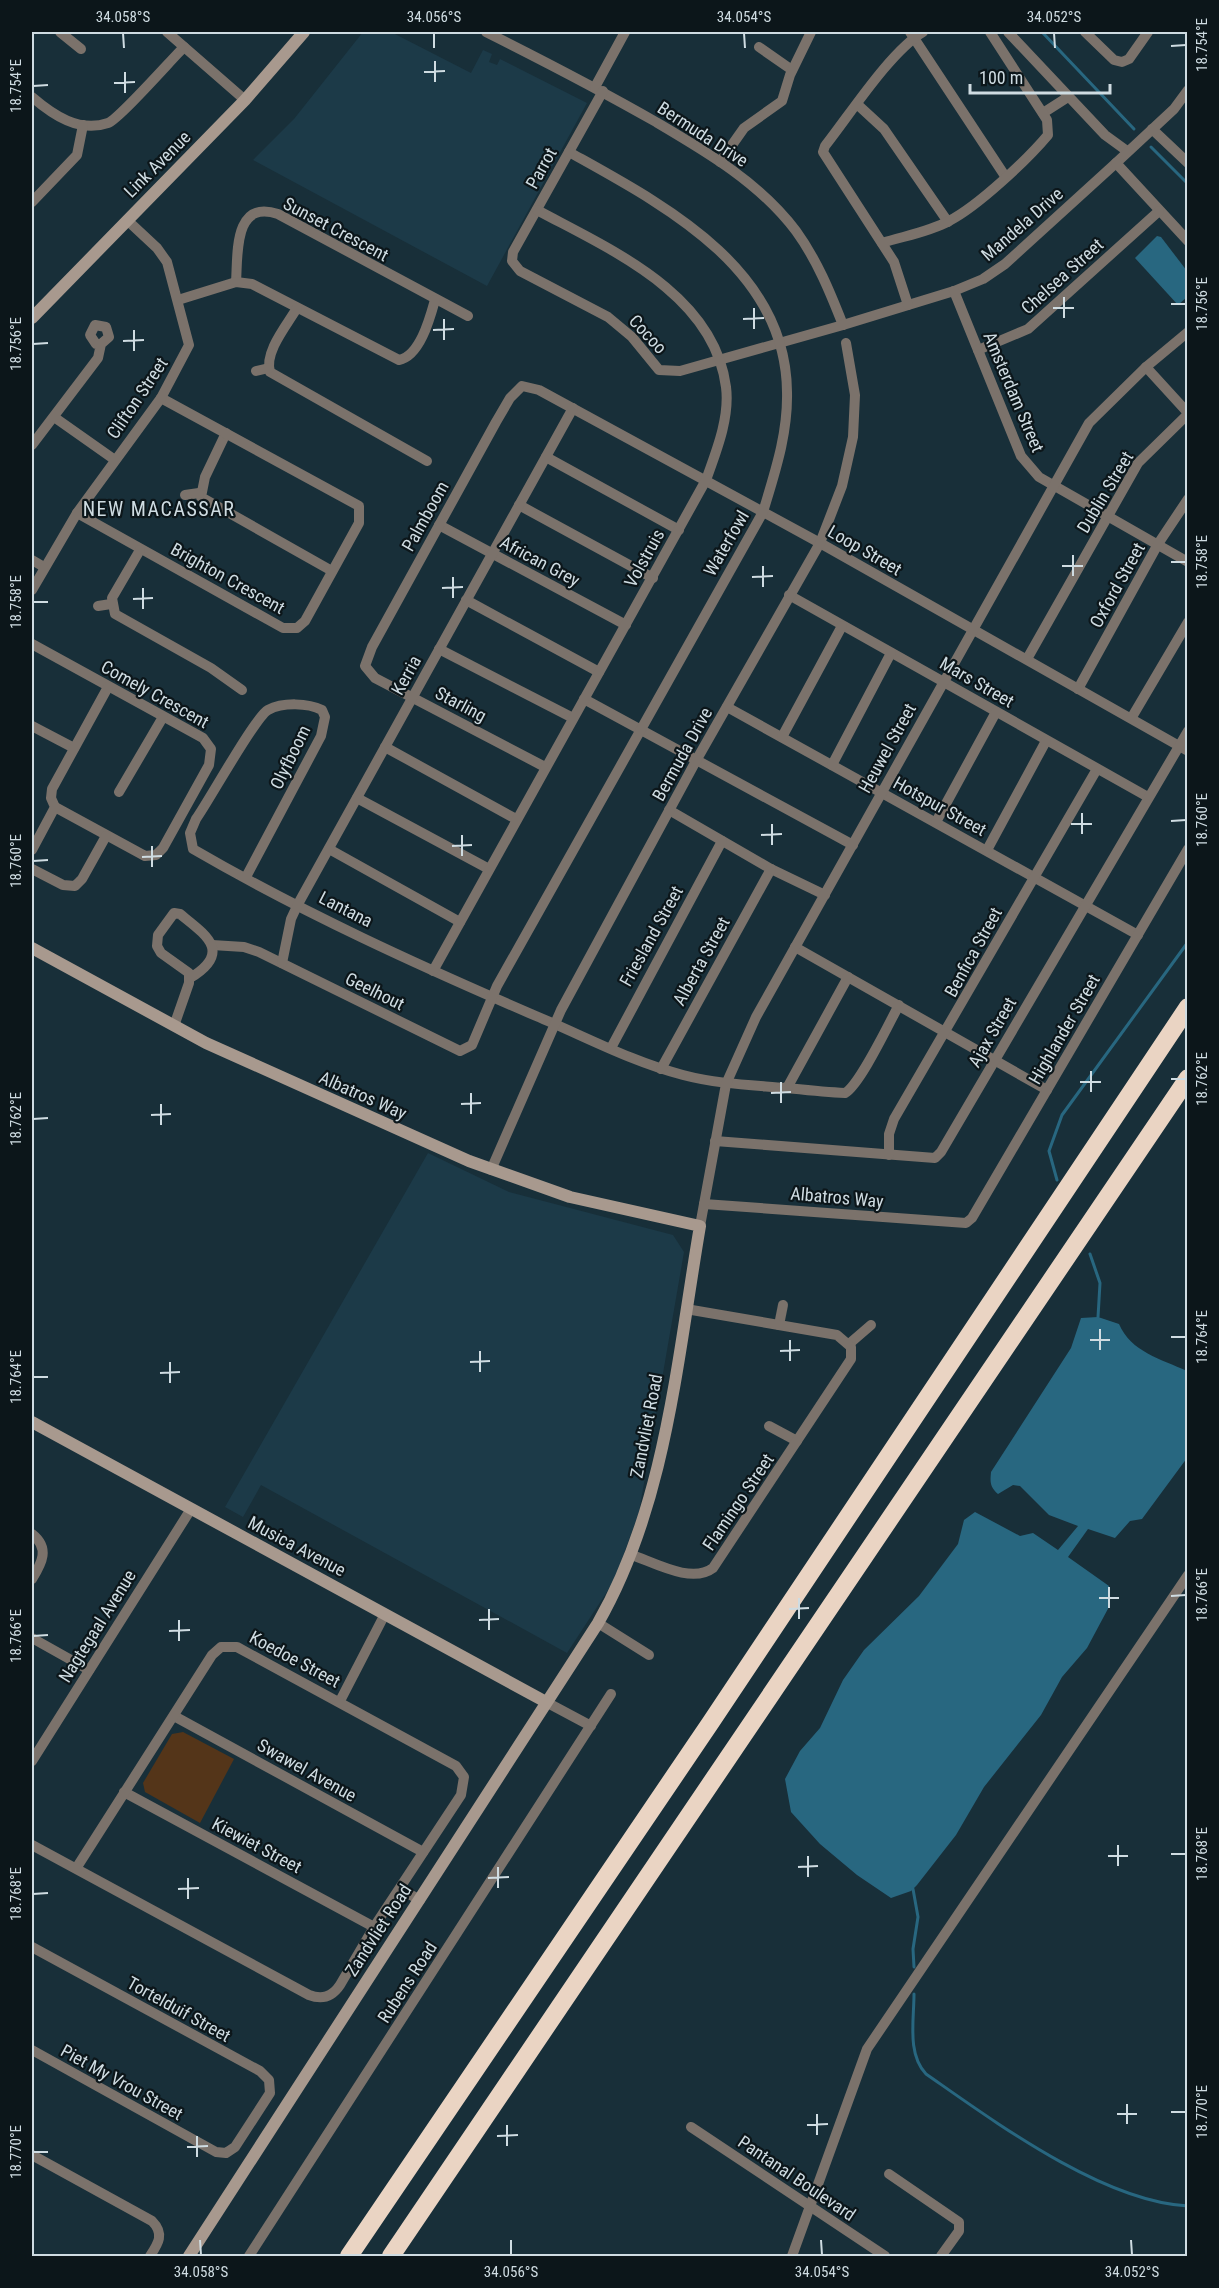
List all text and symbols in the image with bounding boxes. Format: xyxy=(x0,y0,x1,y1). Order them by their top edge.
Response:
text: 34.058°S xyxy=(96,8,150,26)
text: 34.056°S xyxy=(407,8,461,26)
text: 34.054°S xyxy=(717,8,771,26)
text: 34.052°S xyxy=(1027,8,1081,26)
text: 18.754°E xyxy=(1193,18,1211,72)
scale bar xyxy=(970,57,1110,95)
text: 18.754°E xyxy=(7,59,25,113)
text: 100 m xyxy=(979,67,1023,88)
street label: Bermuda Drive xyxy=(654,97,752,171)
street label: Link Avenue xyxy=(119,126,195,202)
street label: Parrot xyxy=(521,144,561,192)
street label: Mandela Drive xyxy=(977,183,1067,265)
street label: Sunset Crescent xyxy=(280,193,392,265)
street label: Chelsea Street xyxy=(1017,234,1107,318)
text: 18.756°E xyxy=(1193,277,1211,331)
street label: Cocoo xyxy=(625,310,671,358)
text: 18.756°E xyxy=(7,317,25,371)
street label: Amsterdam Street xyxy=(979,329,1049,455)
street label: Clifton Street xyxy=(102,353,172,443)
street label: Dublin Street xyxy=(1073,448,1137,536)
street label: Palmboom xyxy=(397,477,453,555)
district label: NEW MACASSAR xyxy=(83,497,235,521)
street label: Waterfowl xyxy=(699,507,753,579)
street label: Loop Street xyxy=(824,520,906,580)
street label: Volstruis xyxy=(620,525,668,591)
street label: African Grey xyxy=(497,531,584,591)
text: 18.758°E xyxy=(1193,535,1211,589)
street label: Brighton Crescent xyxy=(167,538,289,618)
street label: Oxford Street xyxy=(1085,539,1149,631)
text: 18.758°E xyxy=(7,575,25,629)
street label: Kerria xyxy=(387,652,425,698)
street label: Mars Street xyxy=(936,652,1018,712)
street label: Comely Crescent xyxy=(97,656,213,732)
street label: Starling xyxy=(432,682,490,726)
street label: Heuwel Street xyxy=(854,700,920,796)
street label: Bermuda Drive xyxy=(648,704,716,804)
street label: Olyfboom xyxy=(265,721,315,793)
street label: Hotspur Street xyxy=(890,772,990,840)
text: 18.760°E xyxy=(1193,793,1211,847)
text: 18.760°E xyxy=(7,834,25,888)
street label: Friesland Street xyxy=(615,882,687,990)
street label: Lantana xyxy=(316,887,376,931)
street label: Benfica Street xyxy=(940,904,1006,1000)
street label: Alberta Street xyxy=(668,913,734,1009)
street label: Geelhout xyxy=(342,968,408,1014)
street label: Highlander Street xyxy=(1024,970,1104,1088)
street label: Ajax Street xyxy=(964,993,1020,1071)
text: 18.762°E xyxy=(1193,1052,1211,1106)
street label: Albatros Way xyxy=(316,1066,410,1124)
text: 18.762°E xyxy=(7,1092,25,1146)
street label: Albatros Way xyxy=(790,1182,885,1212)
text: 18.764°E xyxy=(1193,1310,1211,1364)
text: 18.764°E xyxy=(7,1350,25,1404)
street label: Zandvliet Road xyxy=(626,1372,666,1480)
street label: Flamingo Street xyxy=(698,1450,778,1554)
street label: Musica Avenue xyxy=(245,1511,349,1581)
street label: Nagtegaal Avenue xyxy=(54,1566,140,1686)
text: 18.766°E xyxy=(1193,1568,1211,1622)
text: 18.766°E xyxy=(7,1609,25,1663)
street label: Koedoe Street xyxy=(246,1626,344,1692)
street label: Swawel Avenue xyxy=(254,1734,360,1806)
street label: Kiewiet Street xyxy=(209,1813,305,1877)
text: 18.768°E xyxy=(1193,1827,1211,1881)
text: 18.768°E xyxy=(7,1867,25,1921)
street label: Zandvliet Road xyxy=(340,1880,416,1980)
street label: Rubens Road xyxy=(373,1937,441,2027)
street label: Tortelduif Street xyxy=(124,1972,234,2046)
street label: Piet My Vrou Street xyxy=(57,2040,187,2124)
text: 18.770°E xyxy=(1193,2085,1211,2139)
text: 18.770°E xyxy=(7,2125,25,2179)
street label: Pantanal Boulevard xyxy=(734,2131,860,2225)
text: 34.058°S xyxy=(174,2263,228,2281)
text: 34.056°S xyxy=(484,2263,538,2281)
text: 34.054°S xyxy=(795,2263,849,2281)
text: 34.052°S xyxy=(1105,2263,1159,2281)

